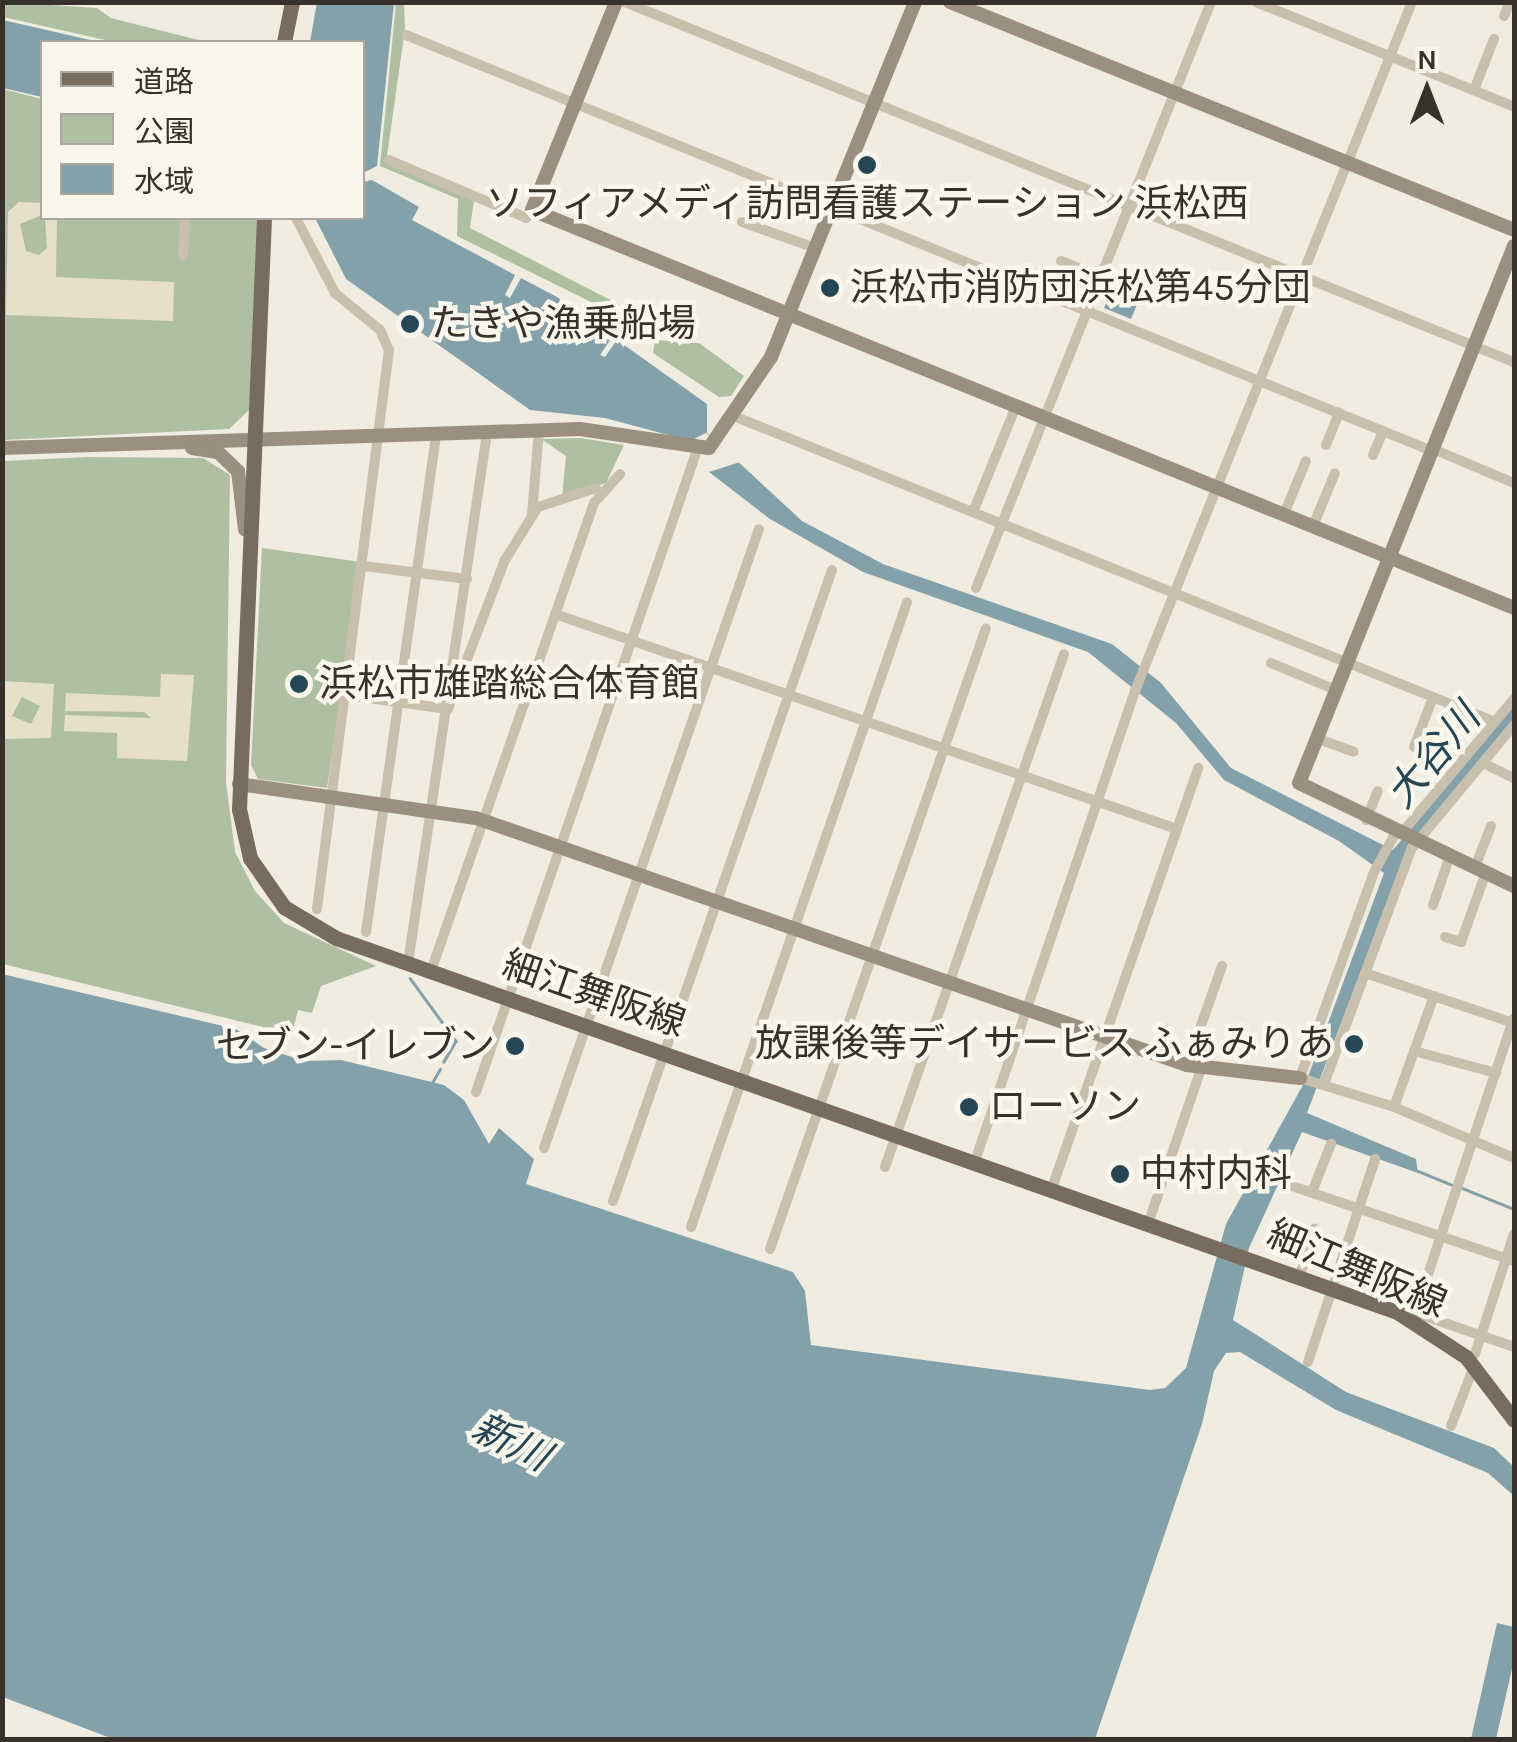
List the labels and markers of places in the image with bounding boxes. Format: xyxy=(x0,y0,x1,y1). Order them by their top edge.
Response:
marker: ソフィアメディ訪問看護ステーション 浜松西 xyxy=(856,154,878,176)
place label: ソフィアメディ訪問看護ステーション 浜松西 xyxy=(482,181,1252,227)
place label: 浜松市消防団浜松第45分団 xyxy=(850,265,1311,311)
marker: 浜松市消防団浜松第45分団 xyxy=(819,277,841,299)
place label: たきや漁乗船場 xyxy=(430,301,696,347)
marker: たきや漁乗船場 xyxy=(399,313,421,335)
place label: 浜松市雄踏総合体育館 xyxy=(319,661,699,707)
marker: 浜松市雄踏総合体育館 xyxy=(288,673,310,695)
place label: 放課後等デイサービス ふぁみりあ xyxy=(755,1021,1334,1067)
place label: セブン-イレブン xyxy=(216,1023,495,1069)
marker: 放課後等デイサービス ふぁみりあ xyxy=(1343,1033,1365,1055)
marker: セブン-イレブン xyxy=(504,1035,526,1057)
place label: ローソン xyxy=(989,1084,1141,1130)
marker: ローソン xyxy=(958,1096,980,1118)
place label: 中村内科 xyxy=(1140,1151,1292,1197)
marker: 中村内科 xyxy=(1109,1163,1131,1185)

